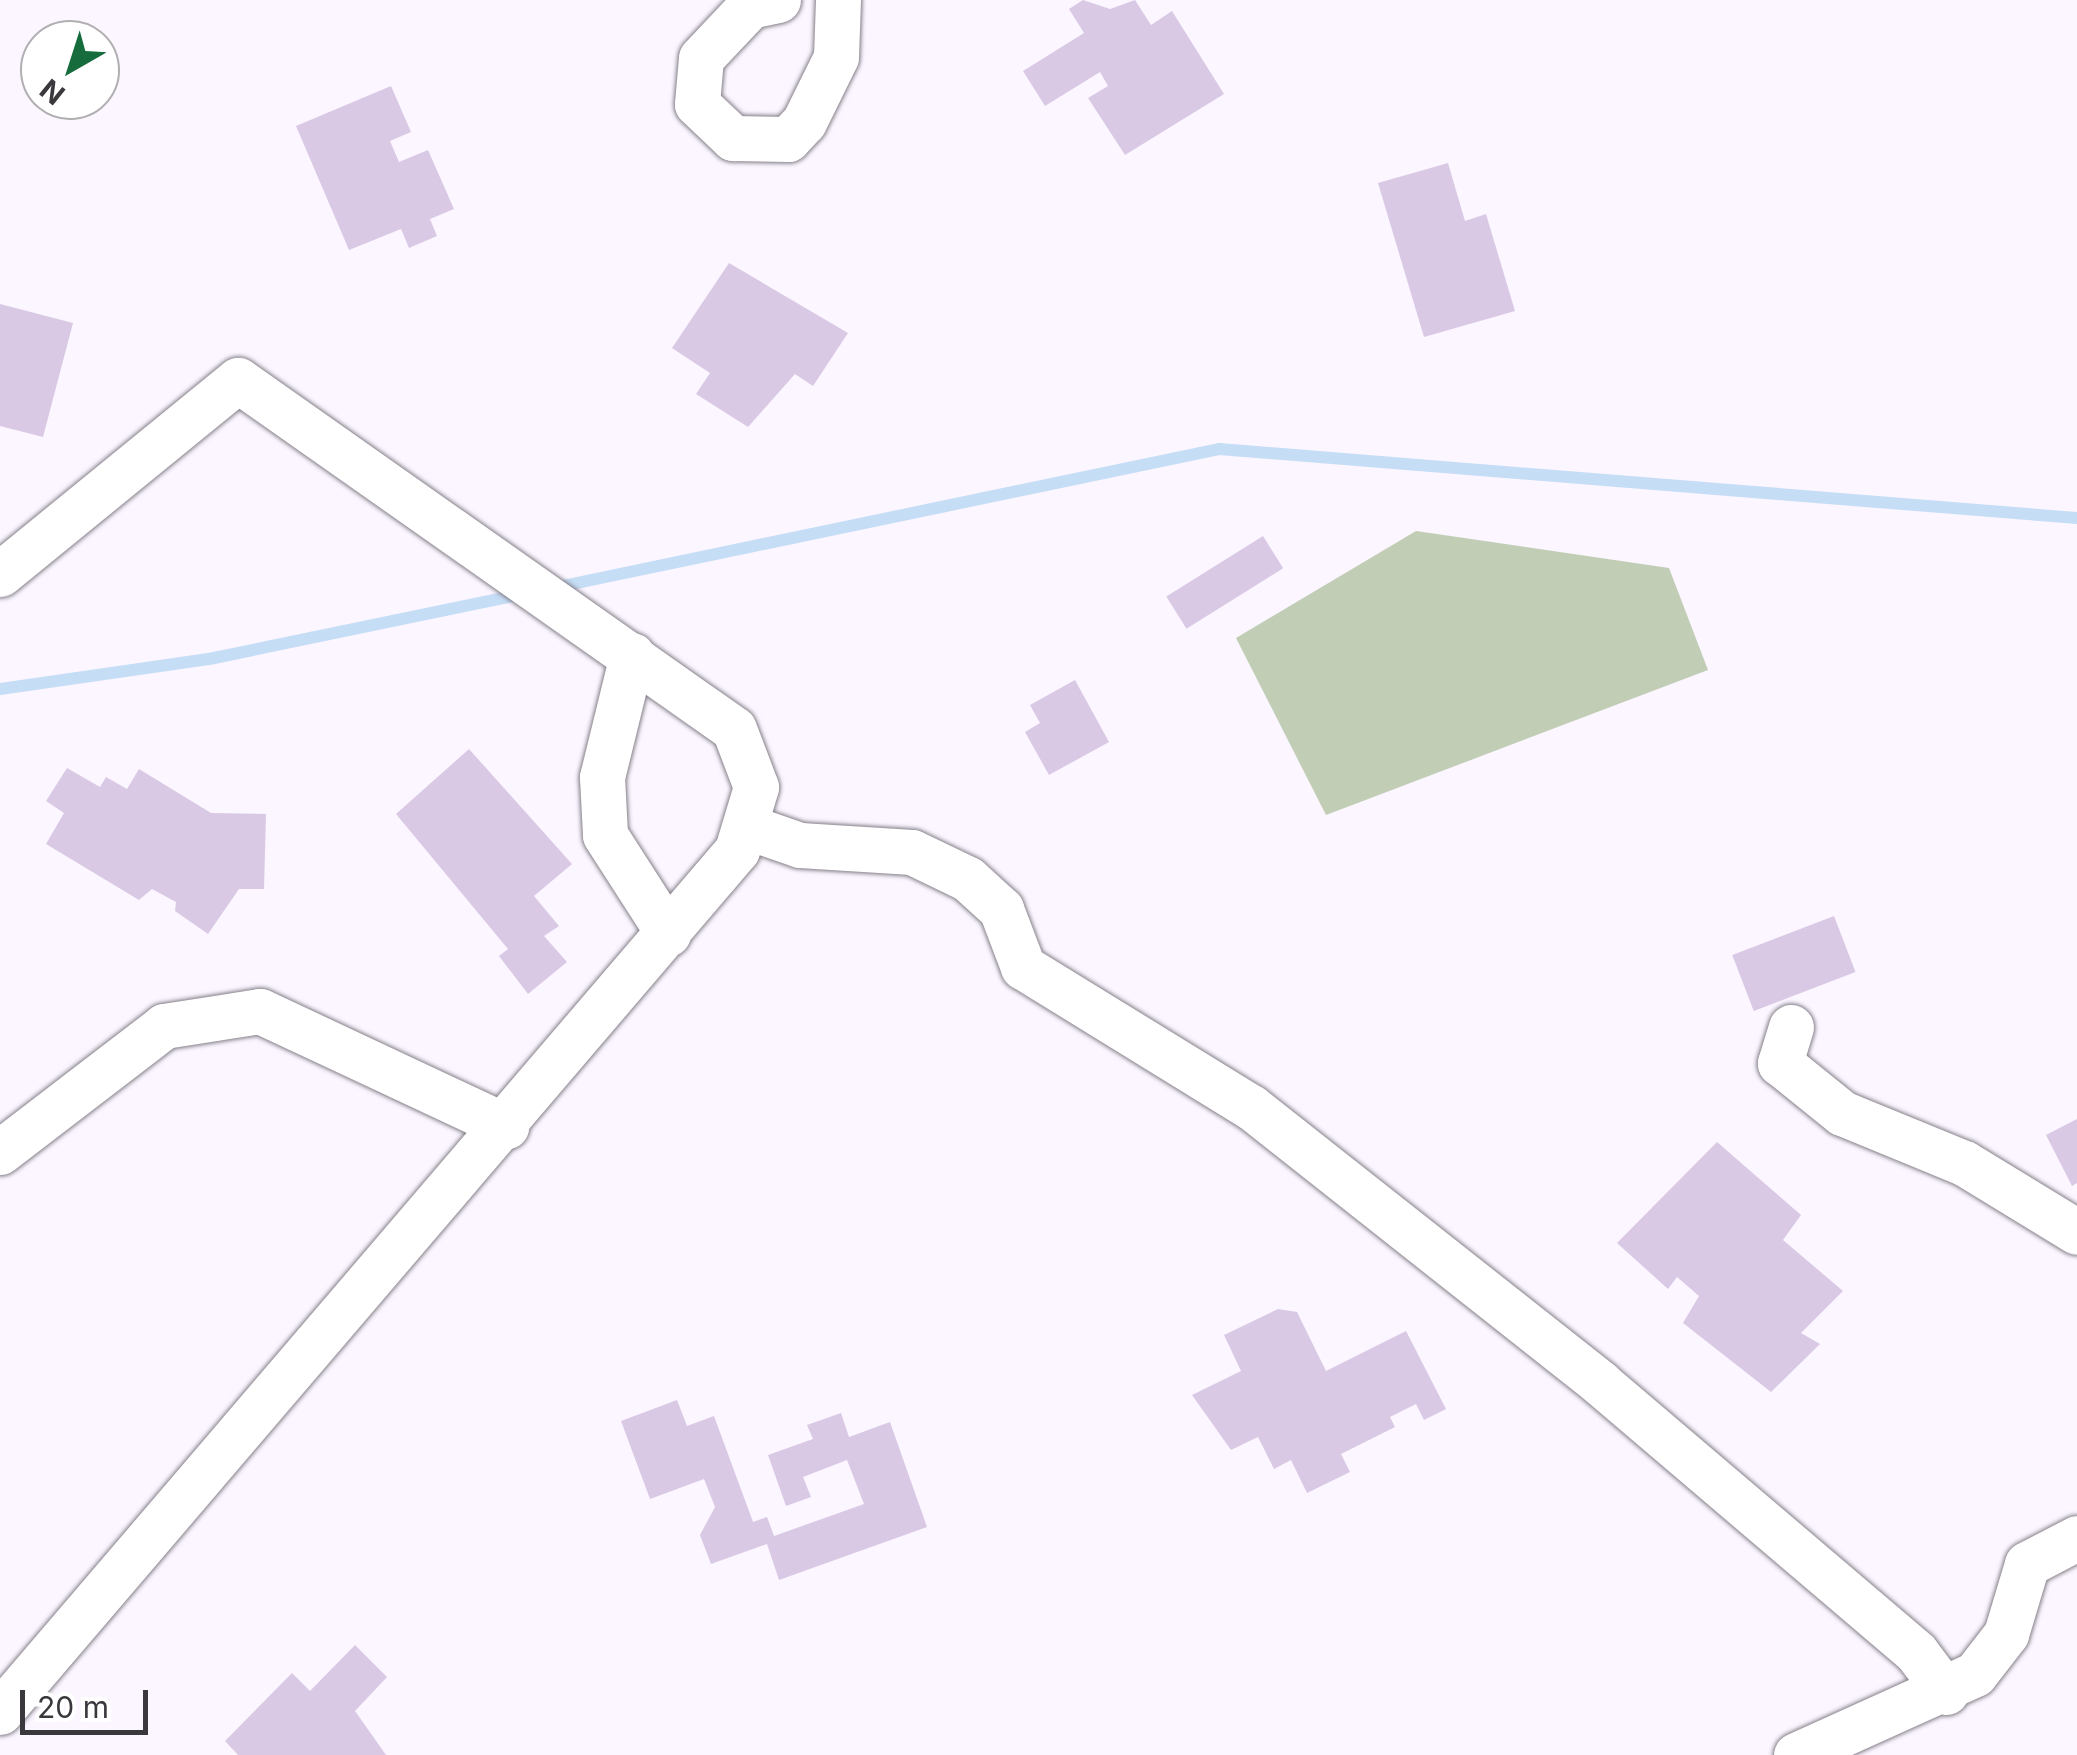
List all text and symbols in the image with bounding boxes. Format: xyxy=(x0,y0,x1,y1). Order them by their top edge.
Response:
north arrow xyxy=(20,20,120,120)
text: N xyxy=(33,72,71,112)
scale bar xyxy=(25,1670,152,1732)
text: 20 m xyxy=(37,1689,109,1725)

